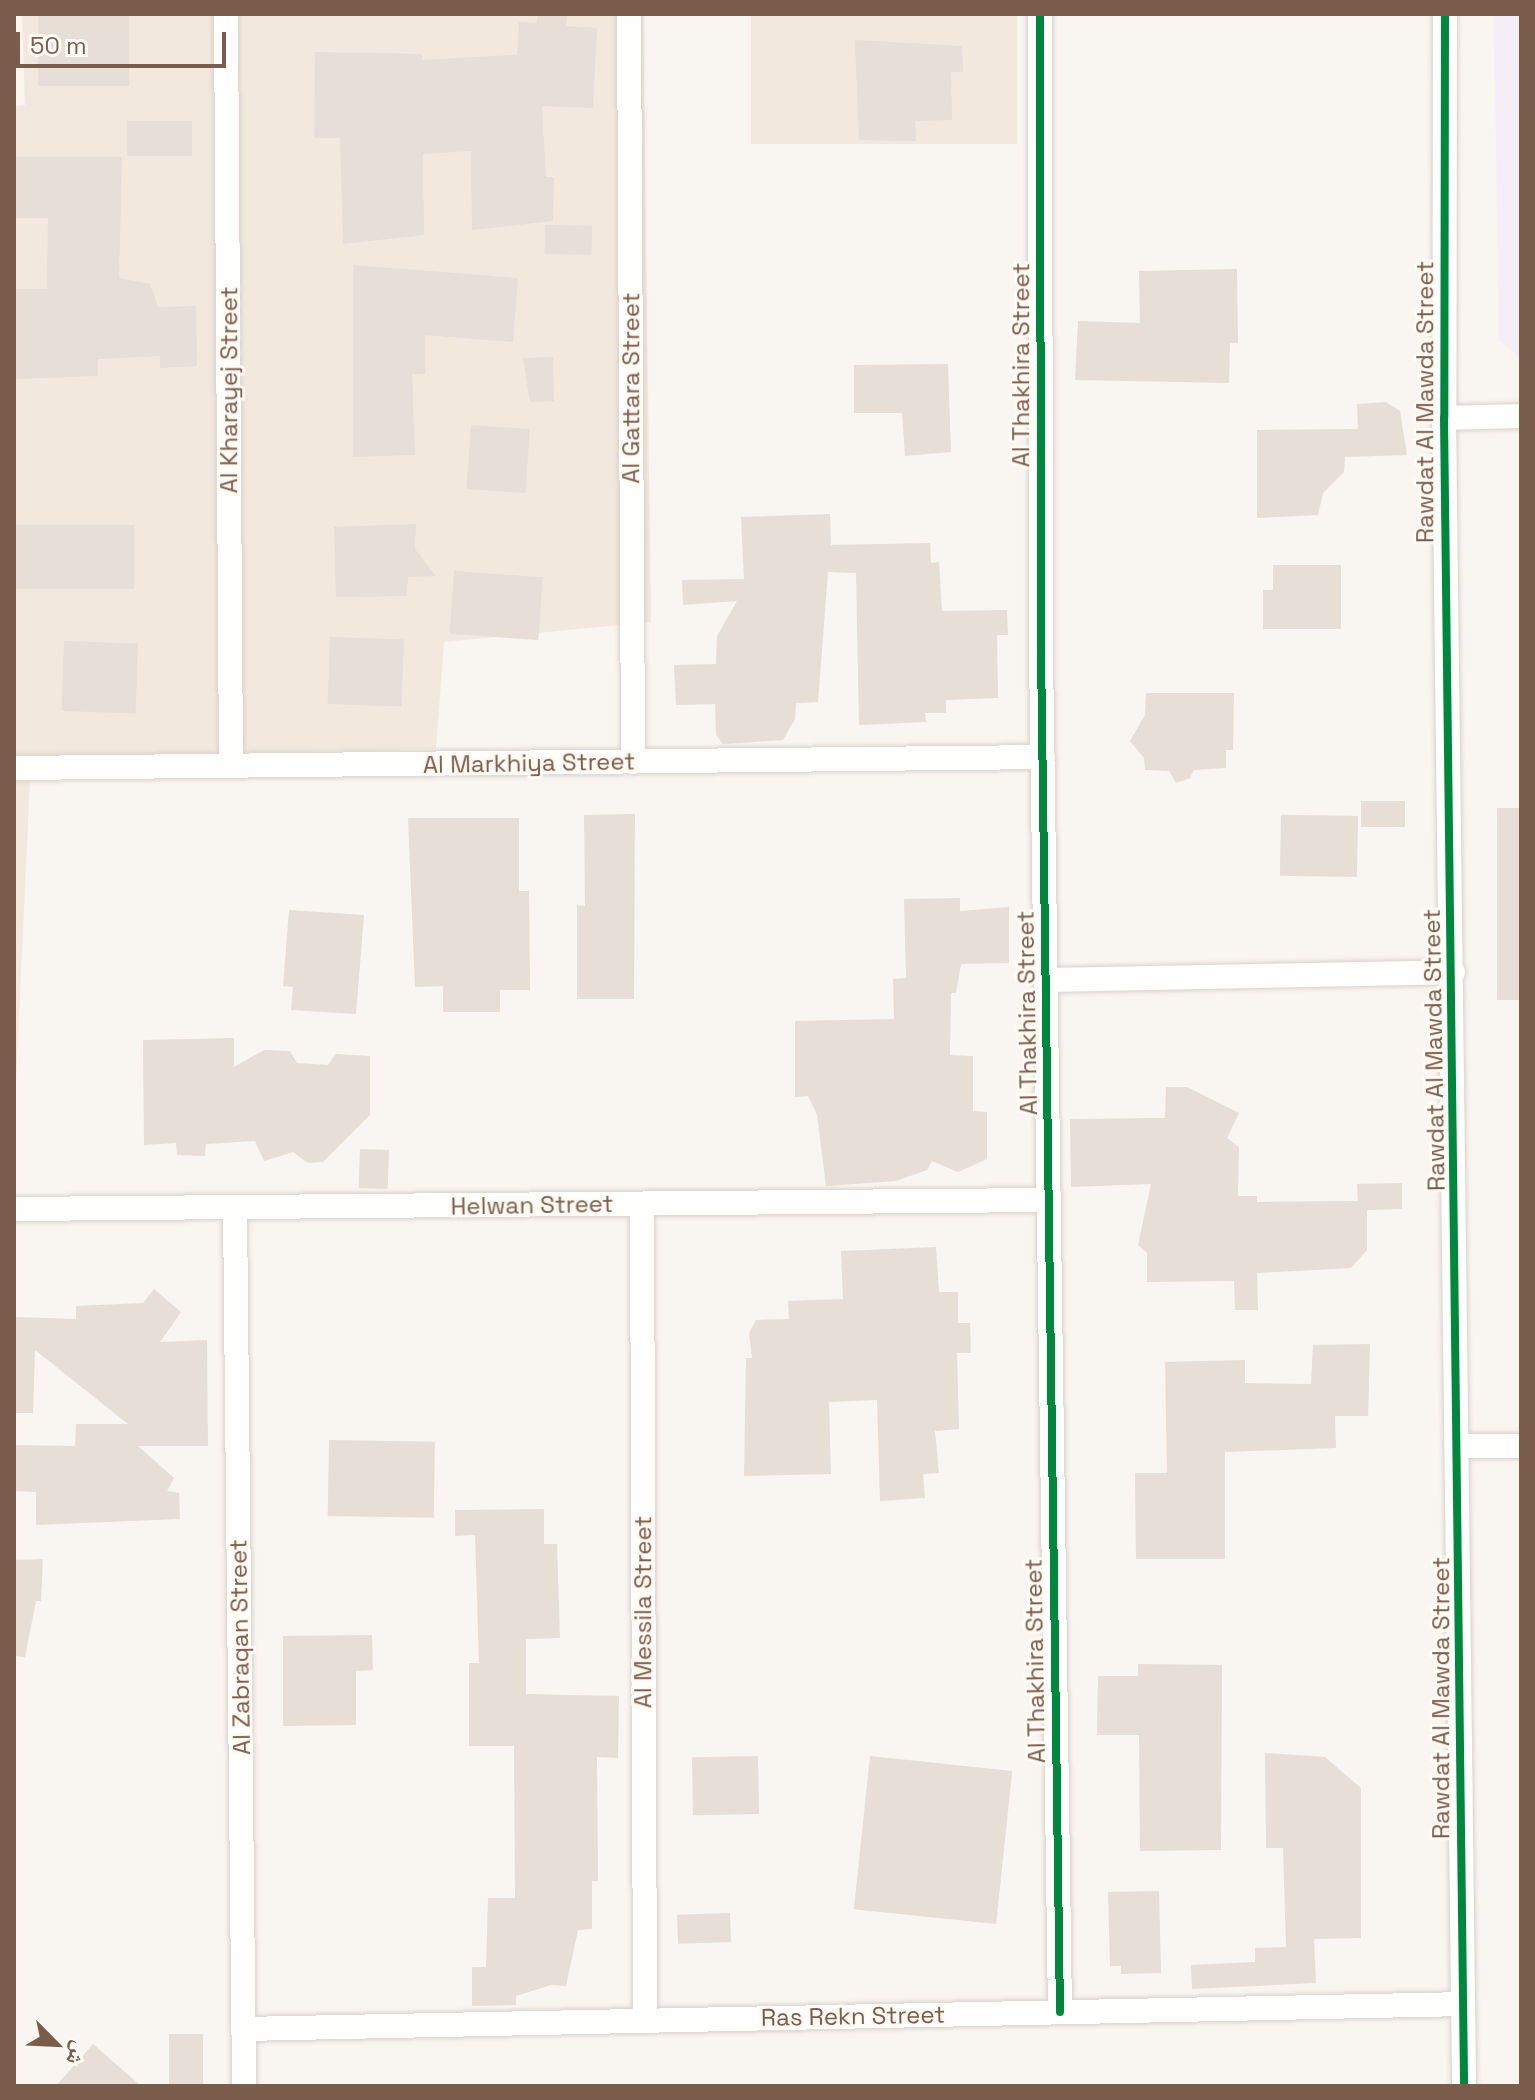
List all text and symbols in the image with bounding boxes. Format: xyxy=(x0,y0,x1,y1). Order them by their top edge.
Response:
scale bar xyxy=(20,16,230,66)
text: 50 m xyxy=(30,30,87,61)
street label: Rawdat Al Mawda Street xyxy=(1411,261,1439,543)
street label: Al Thakhira Street xyxy=(1007,262,1035,468)
street label: Al Kharayej Street xyxy=(215,287,243,493)
street label: Al Gattara Street xyxy=(617,292,645,484)
street label: Al Markhiya Street xyxy=(423,747,635,779)
street label: Rawdat Al Mawda Street xyxy=(1417,908,1451,1192)
street label: Al Thakhira Street xyxy=(1011,910,1043,1116)
street label: Helwan Street xyxy=(450,1189,614,1221)
street label: Al Messila Street xyxy=(629,1516,657,1708)
street label: Al Zabraqan Street xyxy=(224,1539,256,1755)
street label: Rawdat Al Mawda Street xyxy=(1427,1557,1455,1839)
street label: Al Thakhira Street xyxy=(1019,1558,1051,1764)
street label: Ras Rekn Street xyxy=(761,2000,945,2032)
north arrow xyxy=(16,2004,96,2084)
text: ش xyxy=(60,2037,95,2070)

